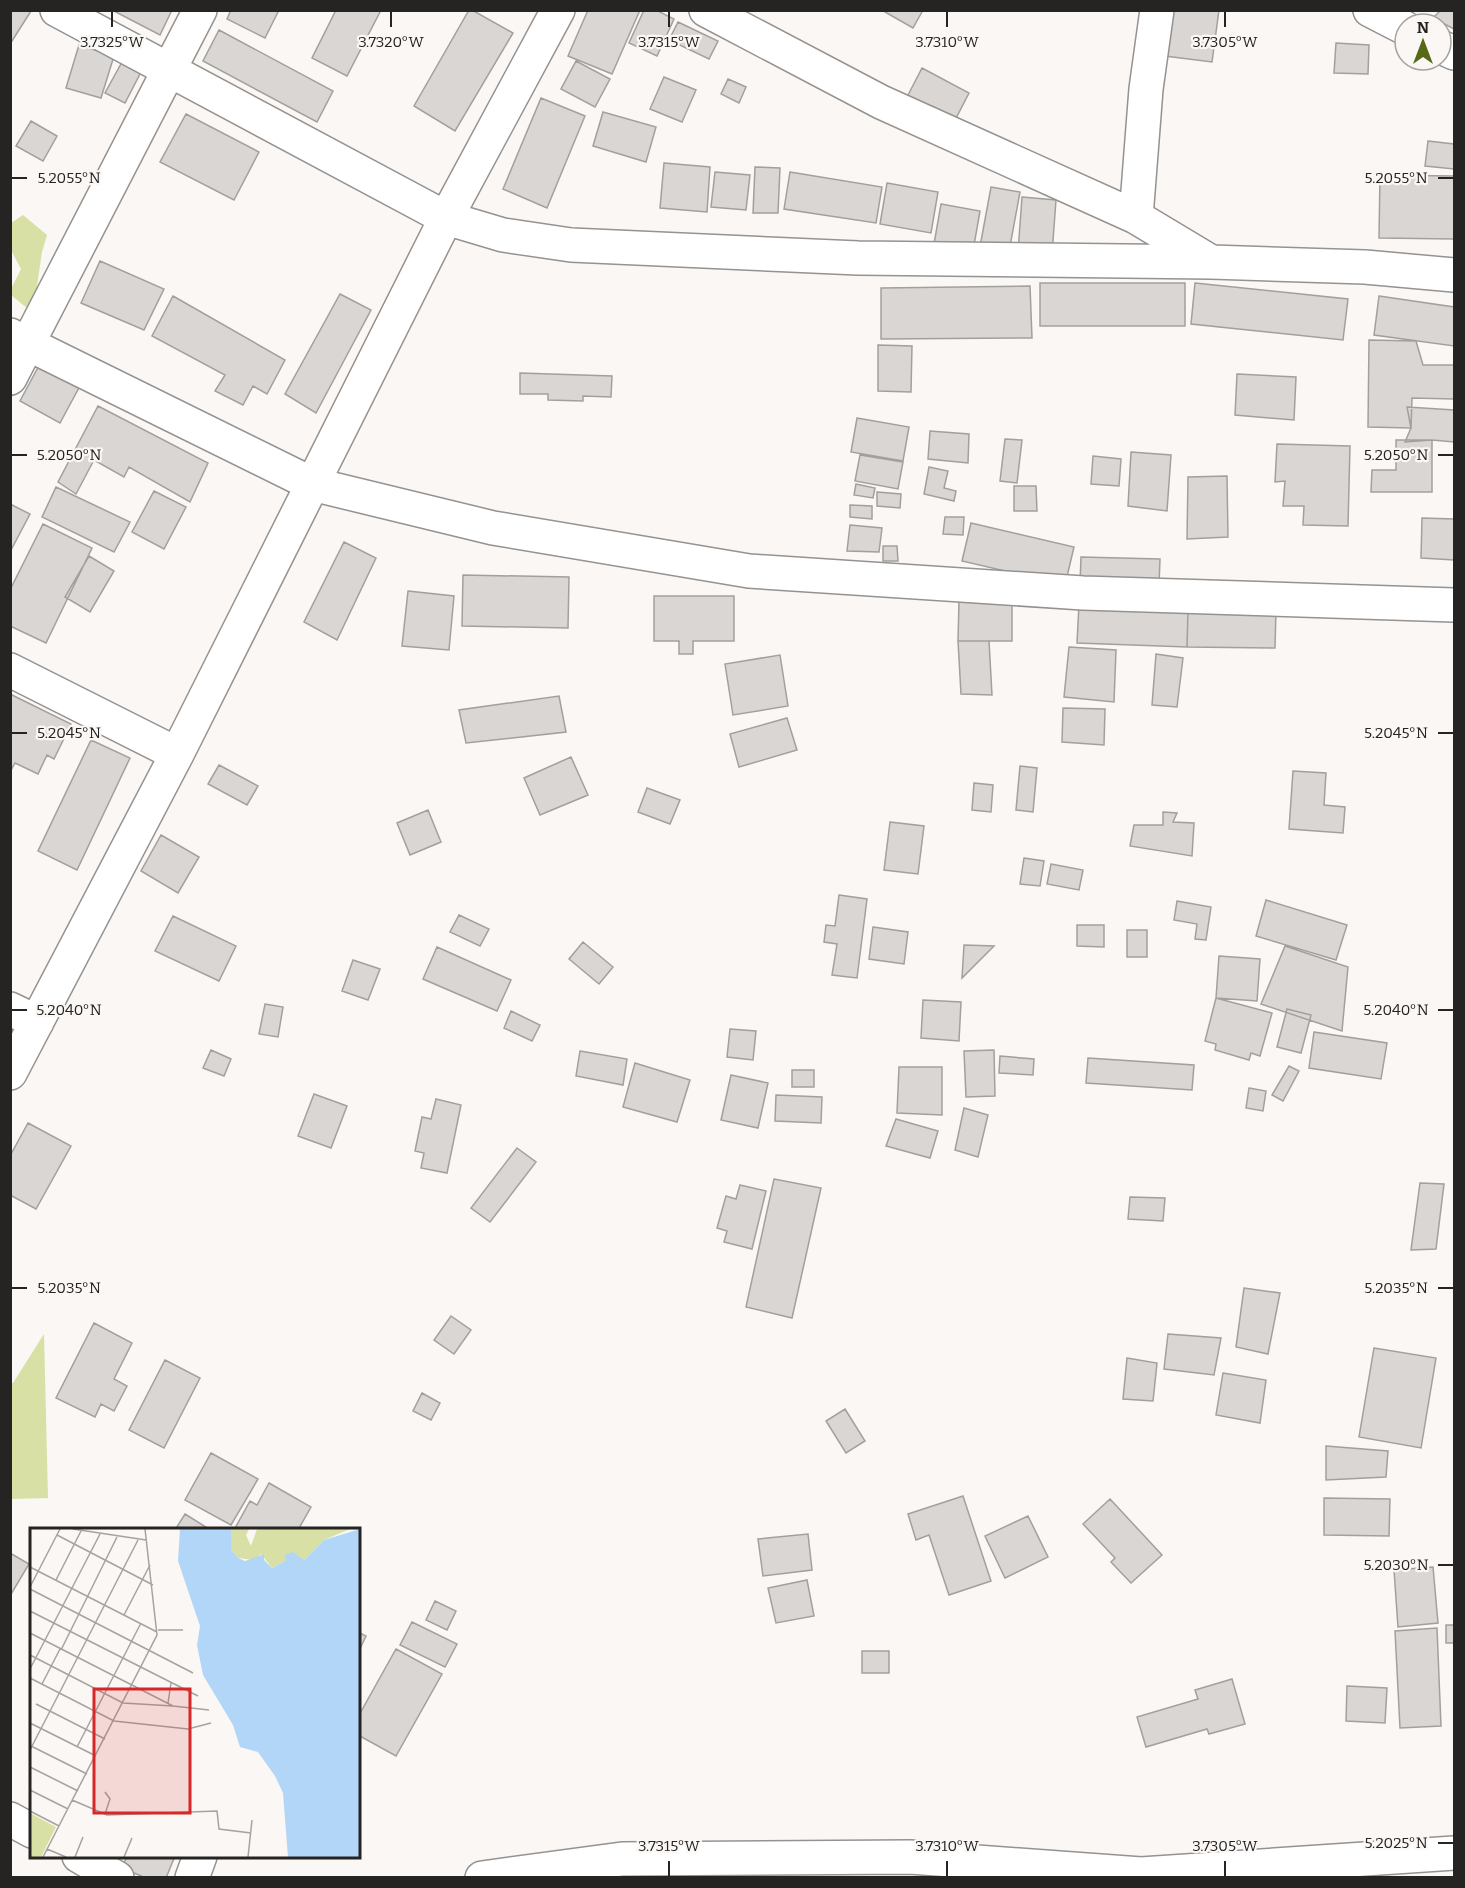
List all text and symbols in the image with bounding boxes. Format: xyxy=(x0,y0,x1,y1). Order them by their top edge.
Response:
north arrow xyxy=(1393,12,1453,72)
text: N xyxy=(1417,18,1429,37)
text: 3.7325°W xyxy=(80,33,145,51)
text: 3.7320°W xyxy=(358,33,424,51)
text: 3.7315°W xyxy=(638,33,701,51)
text: 3.7310°W xyxy=(915,33,979,51)
text: 3.7305°W xyxy=(1192,33,1258,51)
text: 5.2055°N xyxy=(37,169,101,187)
text: 5.2055°N xyxy=(1364,169,1428,187)
text: 5.2050°N xyxy=(37,446,101,464)
text: 5.2050°N xyxy=(1364,446,1428,464)
text: 5.2045°N xyxy=(37,724,101,742)
text: 5.2045°N xyxy=(1364,724,1428,742)
text: 5.2040°N xyxy=(36,1001,102,1019)
text: 5.2040°N xyxy=(1363,1001,1429,1019)
text: 5.2035°N xyxy=(37,1279,101,1297)
text: 5.2035°N xyxy=(1364,1279,1428,1297)
inset map xyxy=(30,1528,360,1858)
text: 5.2030°N xyxy=(1363,1556,1429,1574)
text: 5.2025°N xyxy=(1364,1834,1428,1852)
text: 3.7315°W xyxy=(638,1837,701,1855)
text: 3.7310°W xyxy=(915,1837,979,1855)
text: 3.7305°W xyxy=(1192,1837,1258,1855)

